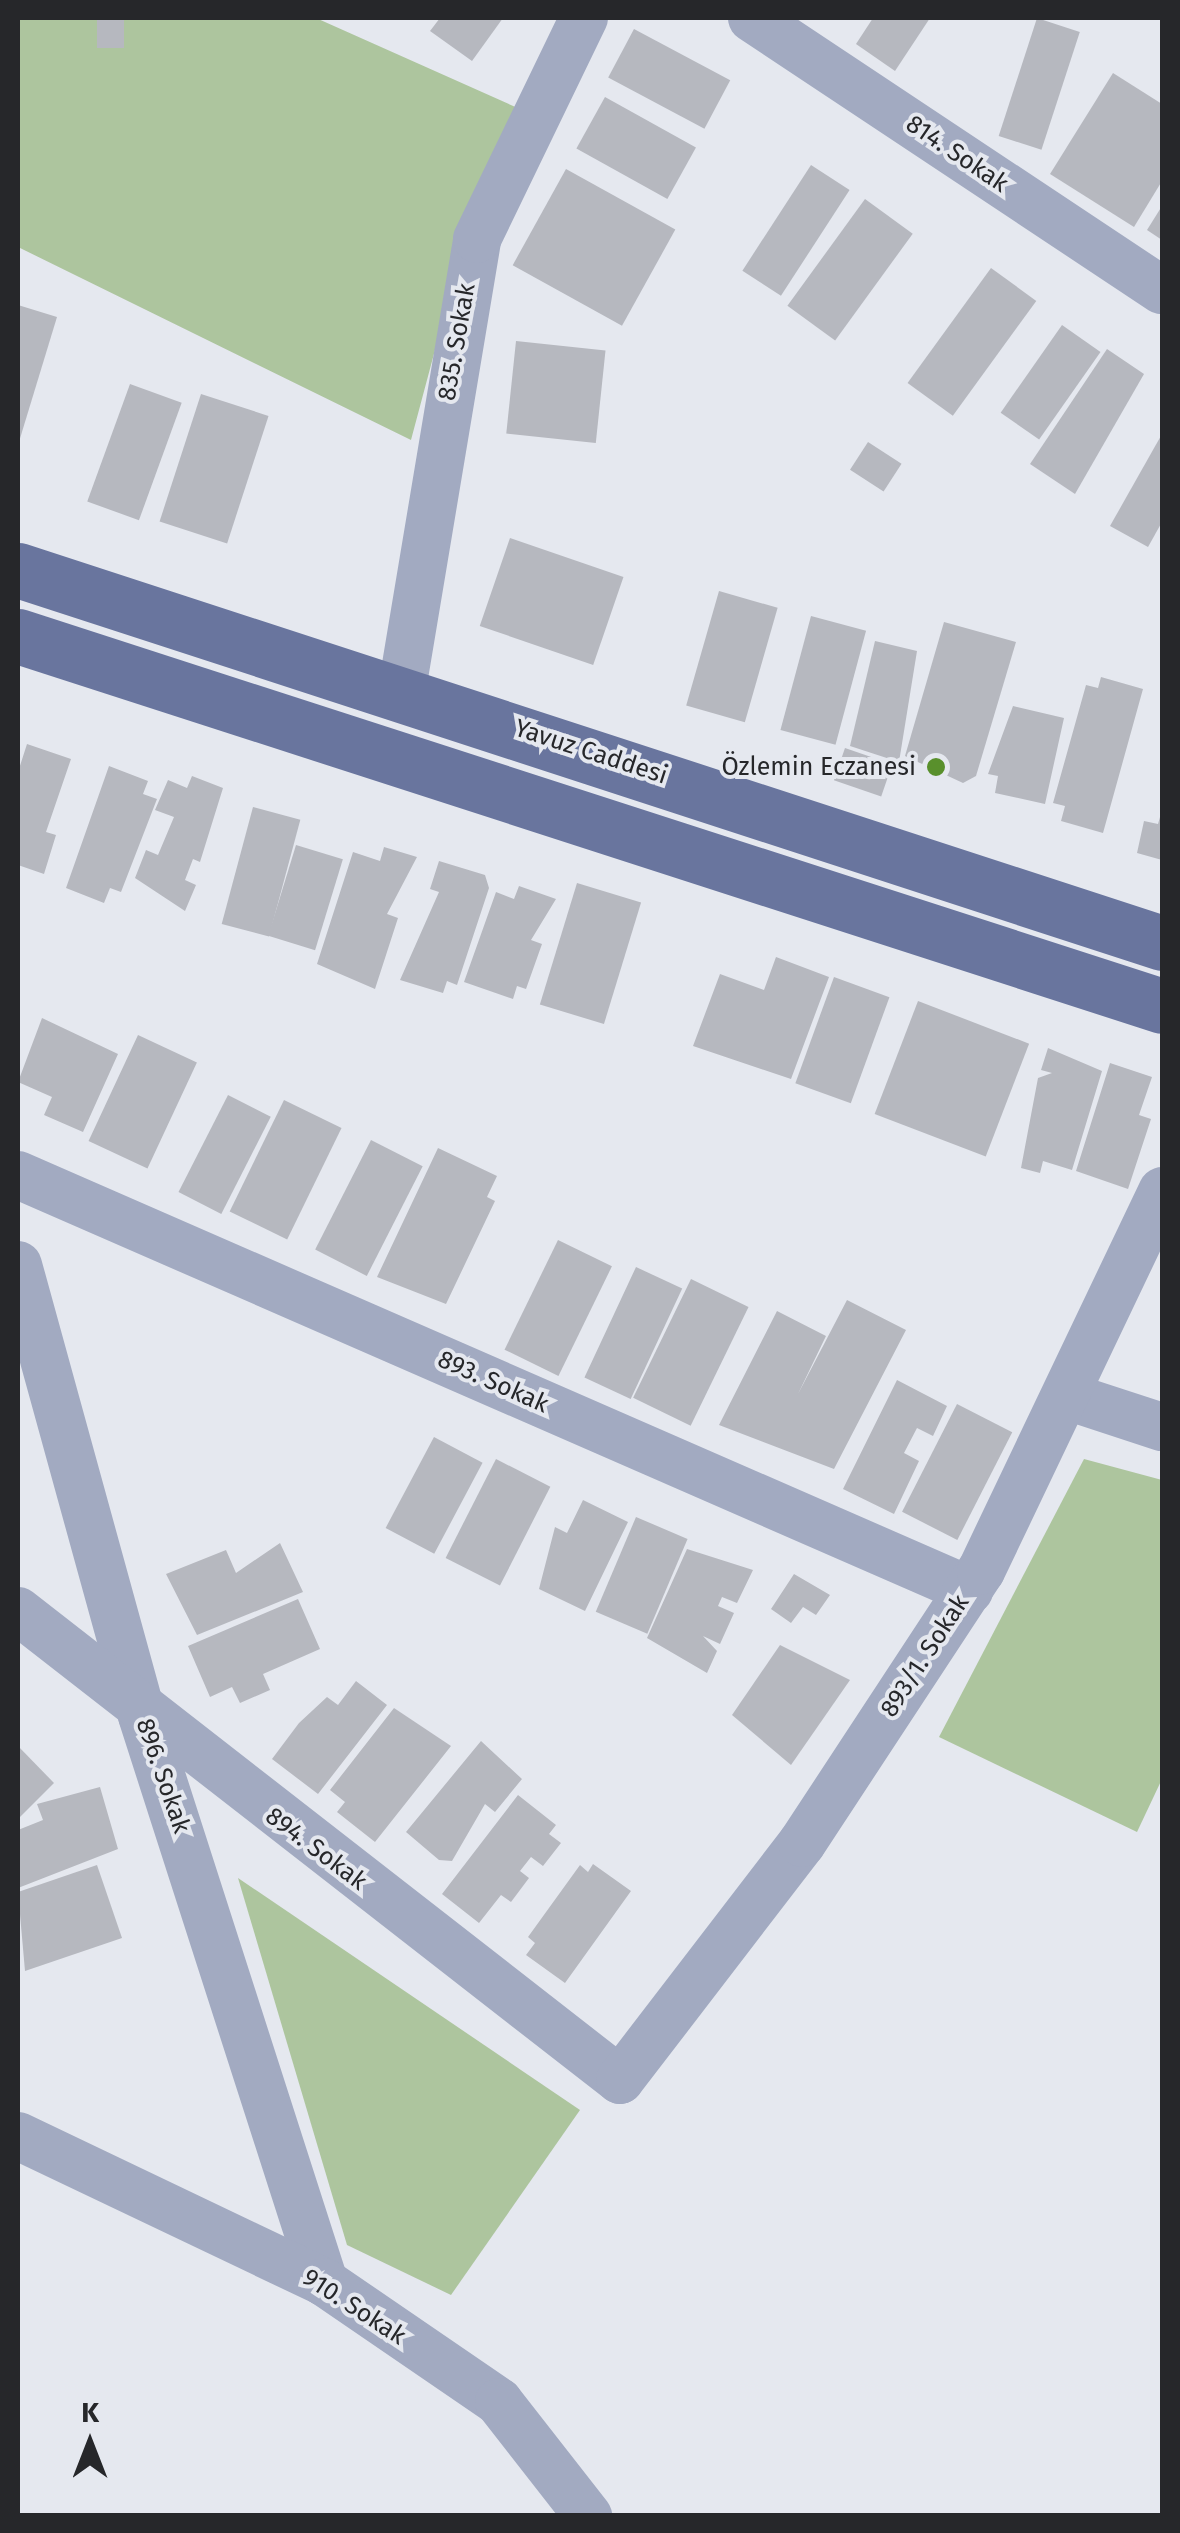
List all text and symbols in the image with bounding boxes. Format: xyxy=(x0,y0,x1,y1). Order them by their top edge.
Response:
street label: 814. Sokak xyxy=(900,109,1014,199)
street label: 835. Sokak xyxy=(432,281,482,403)
street label: Yavuz Caddesi xyxy=(511,713,671,791)
place label: Özlemin Eczanesi xyxy=(721,752,916,782)
marker: Özlemin Eczanesi xyxy=(925,756,947,778)
street label: 893. Sokak xyxy=(433,1344,553,1420)
street label: 893/1. Sokak xyxy=(874,1589,976,1723)
street label: 896. Sokak xyxy=(129,1715,197,1837)
street label: 894. Sokak xyxy=(259,1801,373,1897)
street label: 910. Sokak xyxy=(297,2263,411,2351)
north arrow xyxy=(40,2393,140,2493)
text: K xyxy=(81,2396,99,2429)

